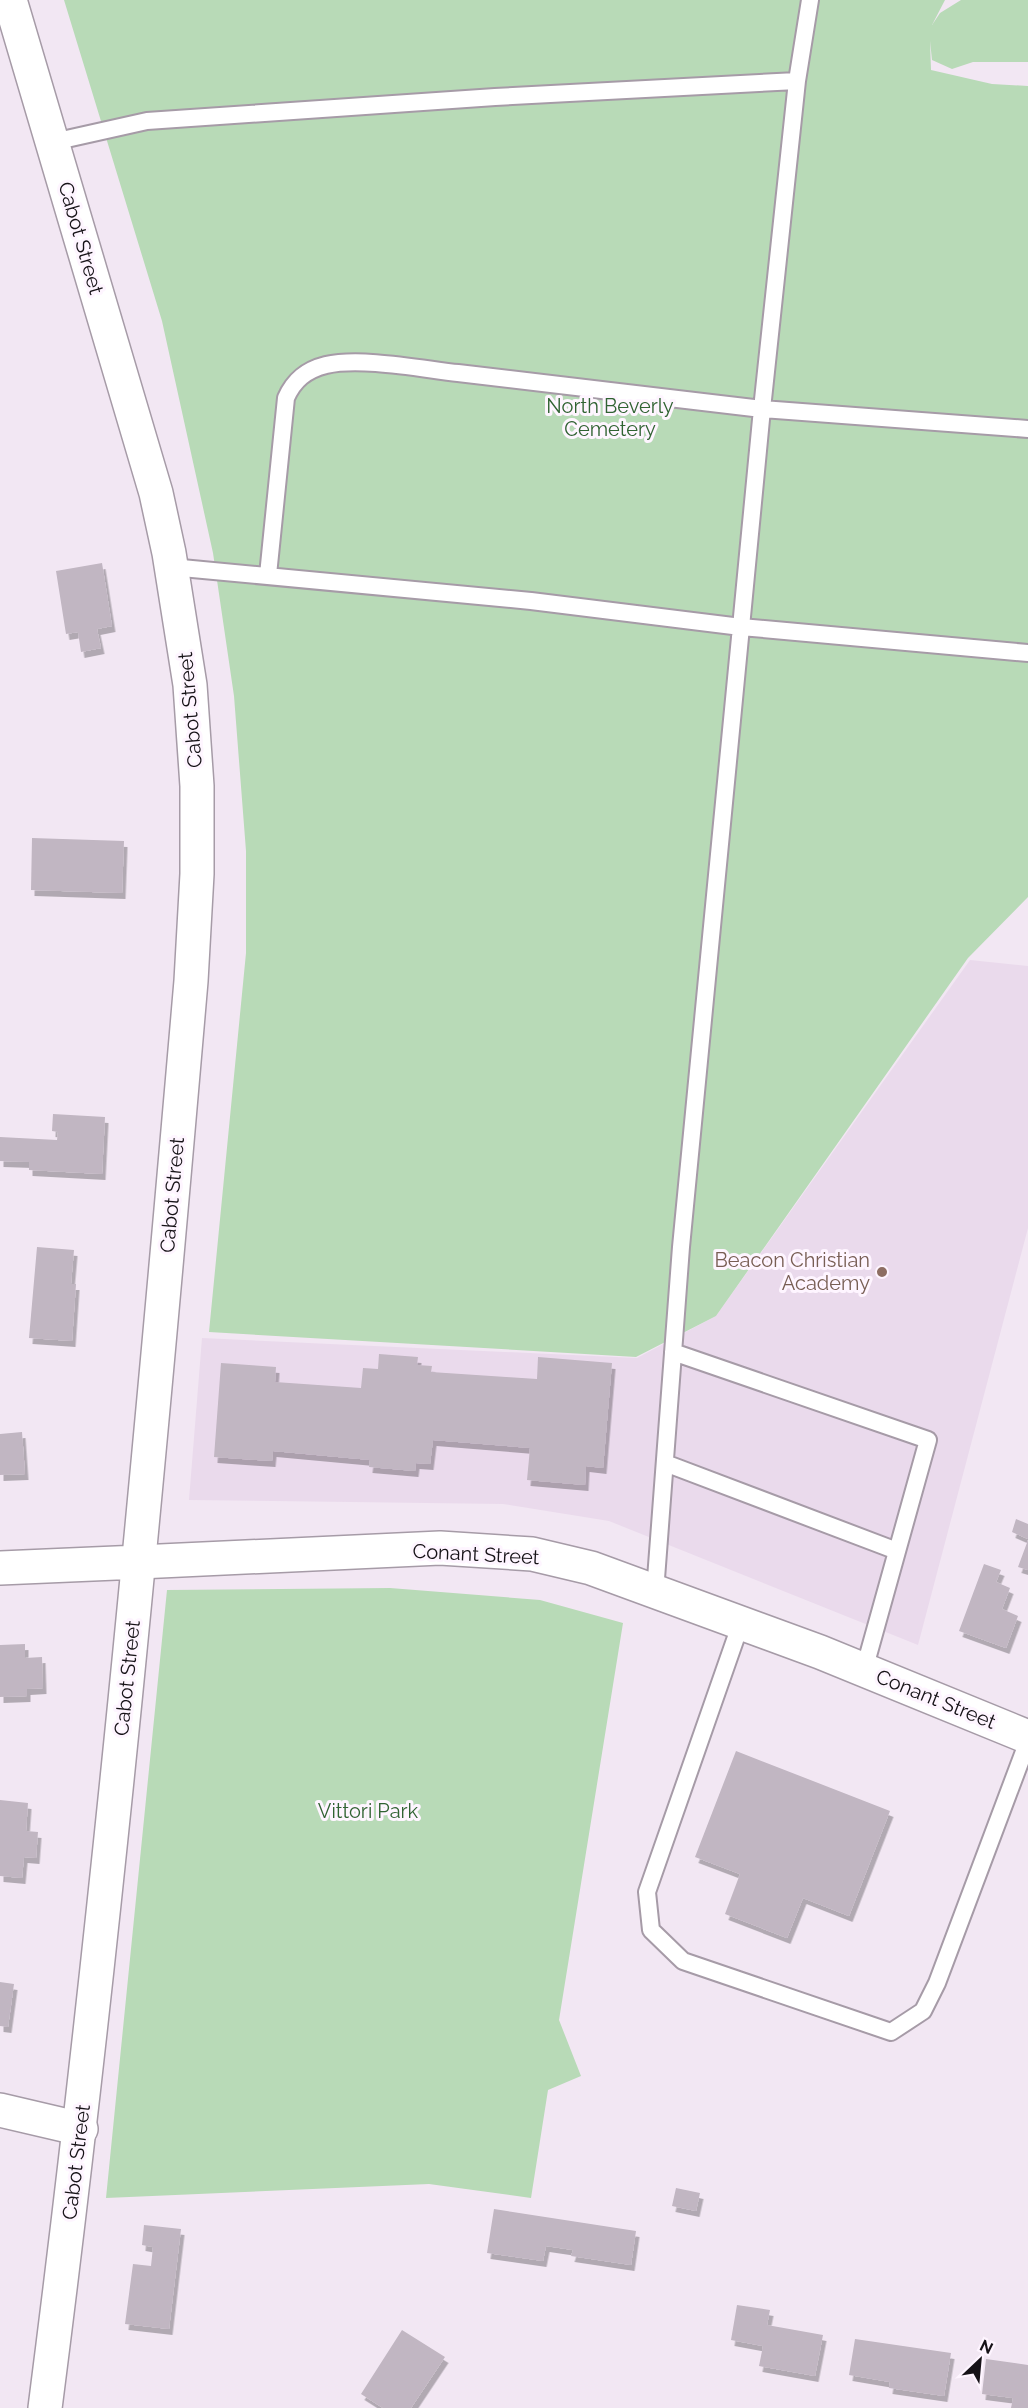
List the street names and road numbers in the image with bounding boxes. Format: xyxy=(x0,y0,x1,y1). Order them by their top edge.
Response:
street label: Cabot Street xyxy=(53,179,109,297)
street label: Cabot Street xyxy=(173,651,207,769)
street label: Cabot Street xyxy=(155,1136,189,1254)
street label: Conant Street xyxy=(412,1539,540,1569)
street label: Cabot Street xyxy=(109,1619,145,1737)
street label: Conant Street xyxy=(873,1664,1000,1734)
street label: Cabot Street xyxy=(57,2103,95,2221)

